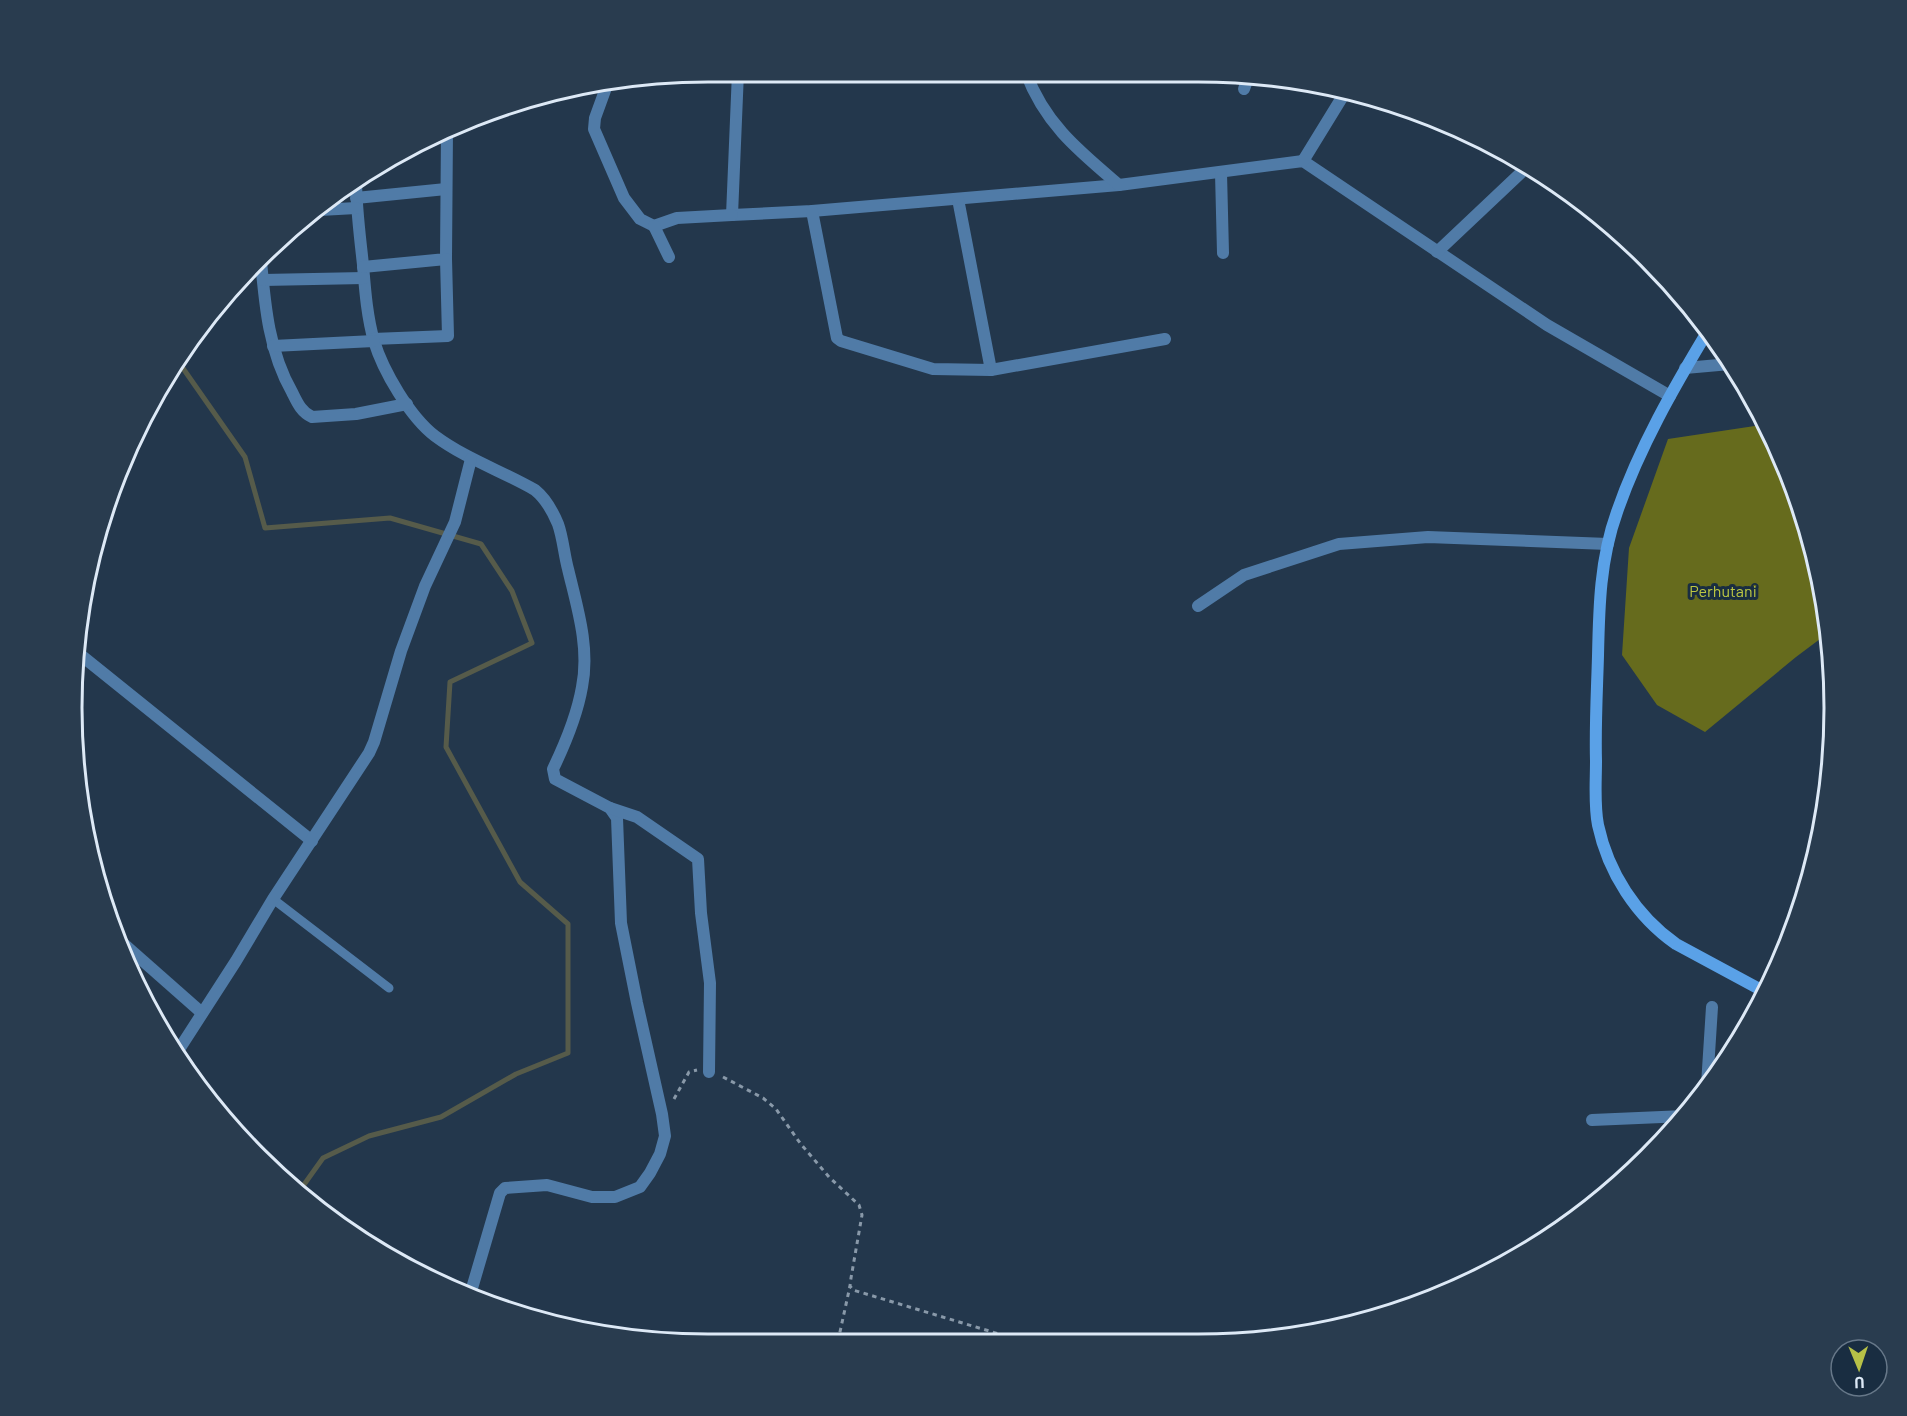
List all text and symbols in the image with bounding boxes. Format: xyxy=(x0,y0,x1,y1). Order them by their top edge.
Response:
park label: Perhutani xyxy=(1689,581,1757,600)
north arrow xyxy=(1829,1338,1889,1398)
text: U xyxy=(1854,1374,1865,1393)

